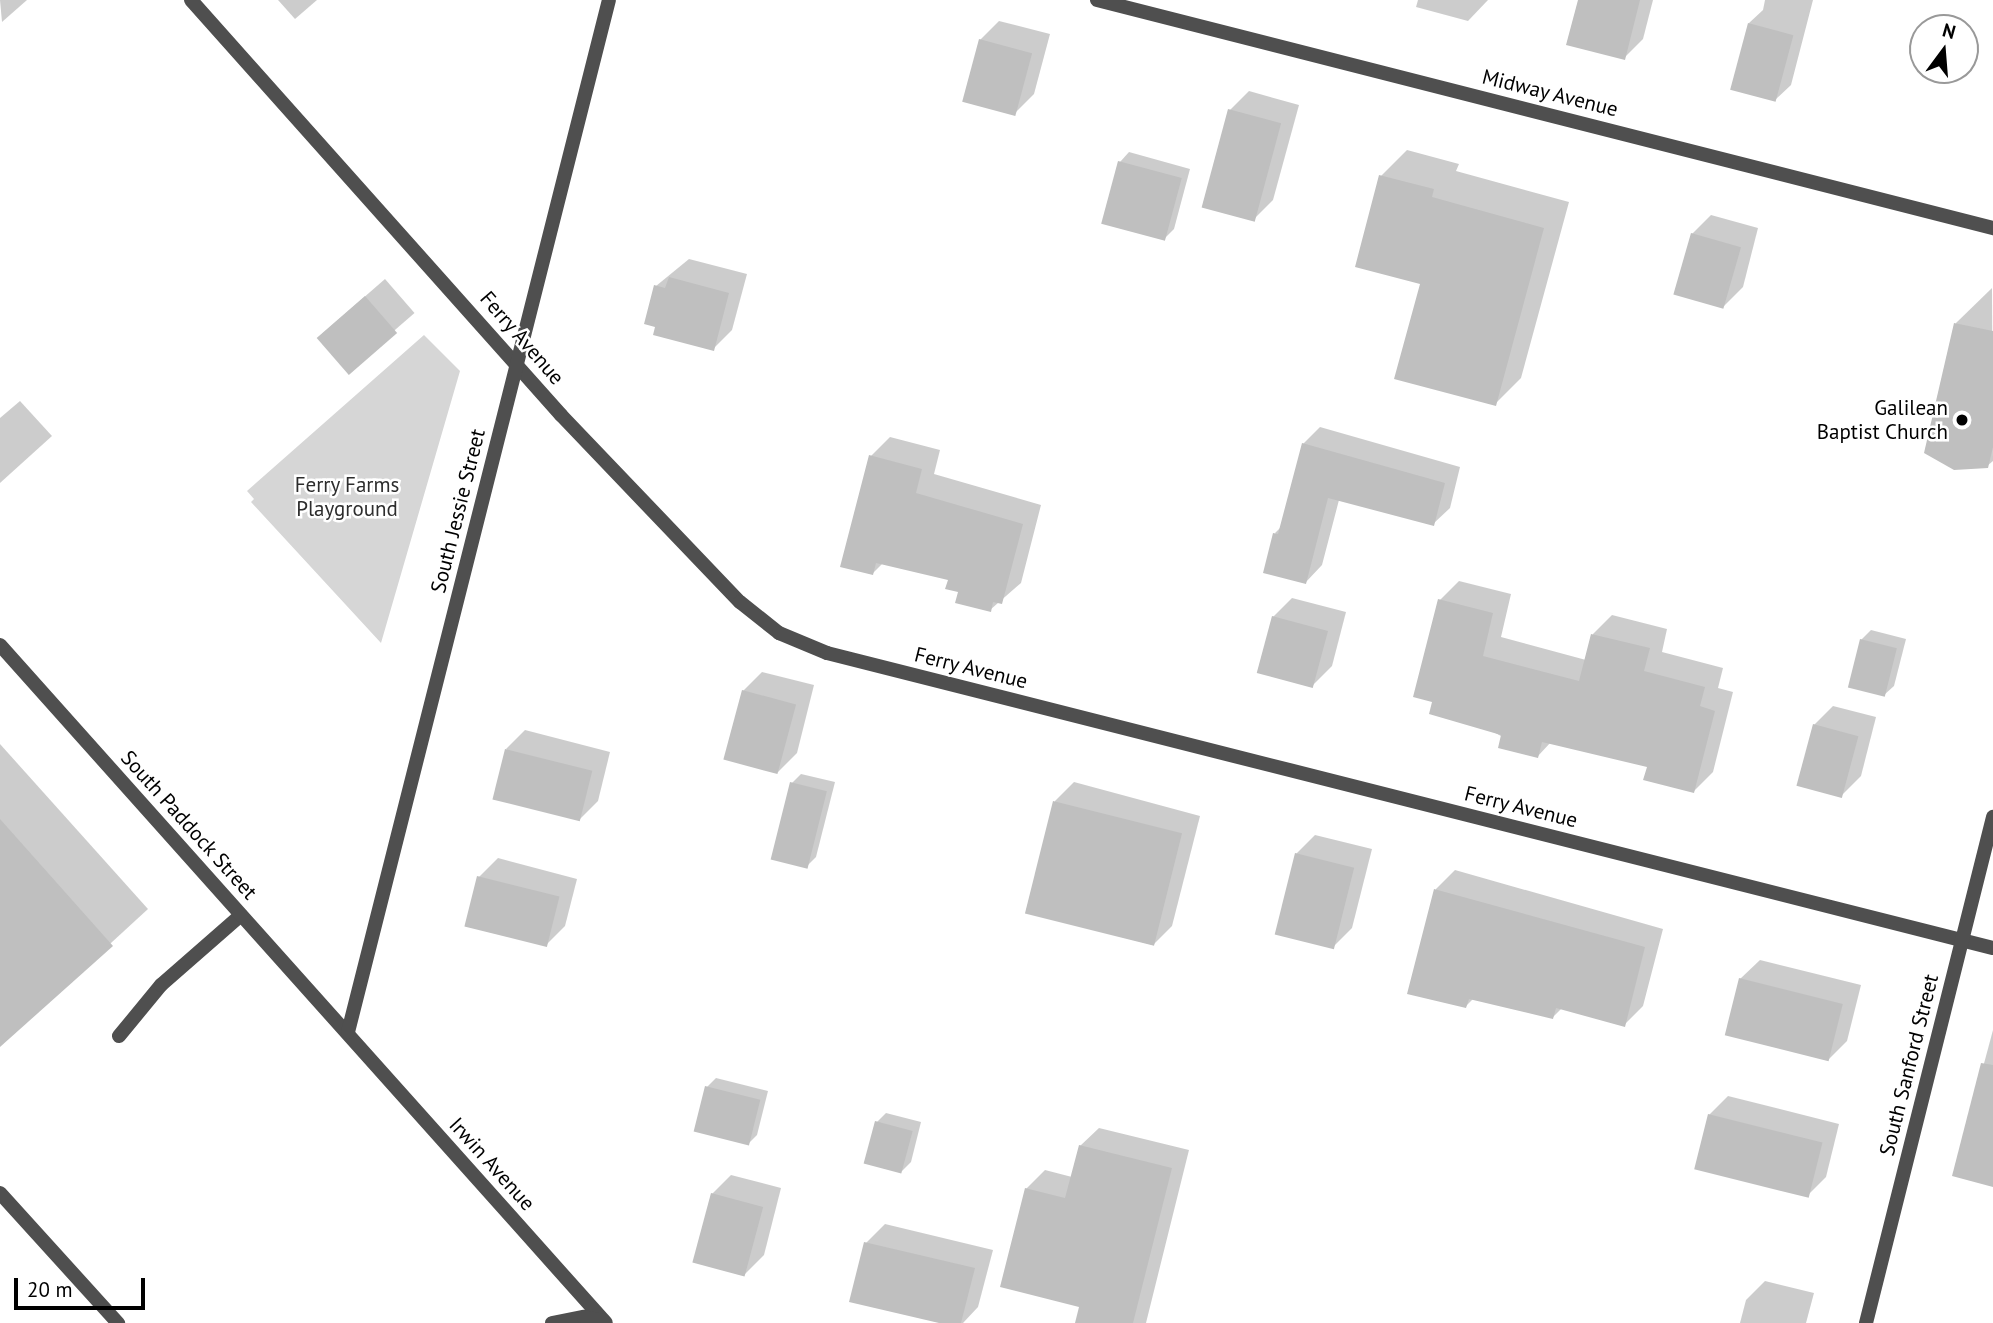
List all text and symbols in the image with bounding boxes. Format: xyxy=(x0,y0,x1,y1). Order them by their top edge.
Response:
north arrow xyxy=(1909,14,1979,84)
text: N xyxy=(1940,17,1959,44)
street label: Midway Avenue xyxy=(1479,64,1621,122)
street label: Ferry Avenue xyxy=(474,286,570,390)
place label: Galilean Baptist Church xyxy=(1817,395,1948,445)
marker: Galilean Baptist Church xyxy=(1954,412,1970,428)
street label: South Jessie Street xyxy=(425,426,491,596)
park label: Ferry Farms Playground xyxy=(294,472,400,522)
street label: Ferry Avenue xyxy=(911,642,1031,694)
street label: South Paddock Street xyxy=(115,745,263,905)
street label: Ferry Avenue xyxy=(1461,781,1581,833)
street label: South Sanford Street xyxy=(1874,972,1944,1158)
street label: Irwin Avenue xyxy=(443,1112,541,1216)
scale bar xyxy=(18,1264,149,1308)
text: 20 m xyxy=(27,1276,73,1303)

